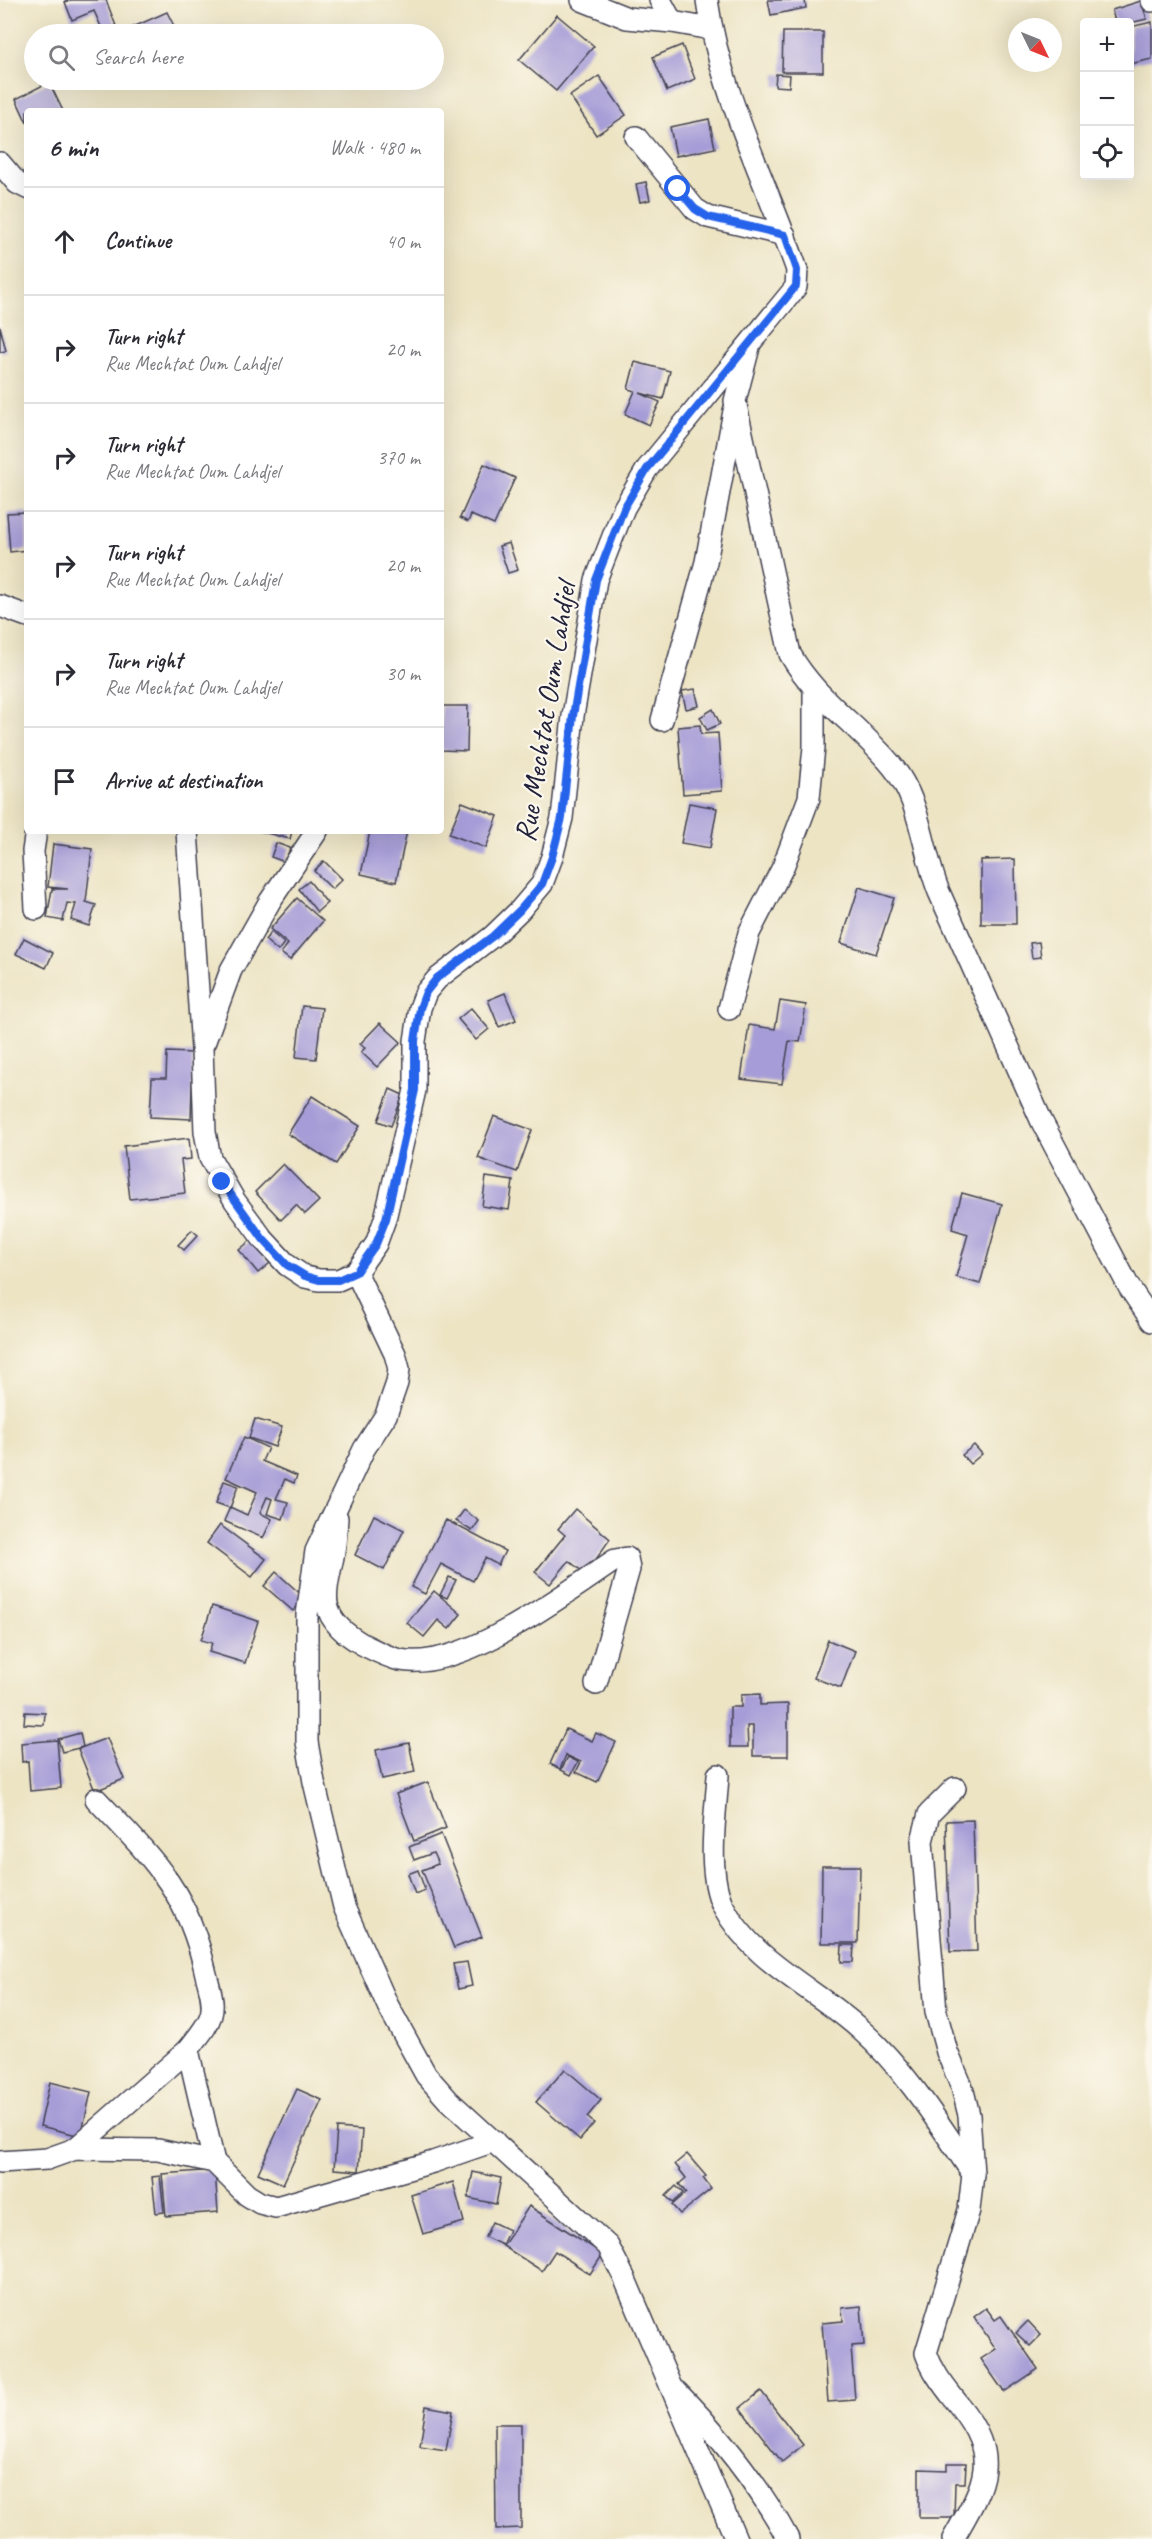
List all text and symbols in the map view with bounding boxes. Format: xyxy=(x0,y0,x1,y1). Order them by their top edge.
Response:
north arrow xyxy=(1008,18,1062,72)
map controls xyxy=(1080,18,1134,180)
button: + xyxy=(1080,18,1134,72)
search box xyxy=(24,24,444,90)
icon: search xyxy=(45,41,78,74)
text: Search here xyxy=(93,43,183,71)
button: − xyxy=(1080,72,1134,126)
button: locate xyxy=(1080,126,1134,180)
text: 6 min xyxy=(48,131,98,164)
text: Walk · 480 m xyxy=(330,135,420,160)
route start xyxy=(664,175,690,201)
icon: ahead xyxy=(48,225,81,258)
text: Continue xyxy=(105,227,171,255)
text: 40 m xyxy=(386,229,420,254)
text: Turn right xyxy=(105,323,182,351)
icon: right xyxy=(48,333,81,366)
text: 20 m xyxy=(386,337,420,362)
text: Rue Mechtat Oum Lahdjel xyxy=(105,351,280,376)
text: Turn right xyxy=(105,431,182,459)
icon: right xyxy=(48,441,81,474)
text: 370 m xyxy=(377,445,420,470)
text: Rue Mechtat Oum Lahdjel xyxy=(105,459,280,484)
text: Turn right xyxy=(105,539,182,567)
icon: right xyxy=(48,549,81,582)
text: 20 m xyxy=(386,553,420,578)
text: Rue Mechtat Oum Lahdjel xyxy=(105,567,280,592)
street label: Rue Mechtat Oum Lahdjel xyxy=(506,575,585,844)
text: Turn right xyxy=(105,647,182,675)
icon: right xyxy=(48,657,81,690)
text: 30 m xyxy=(386,661,420,686)
text: Rue Mechtat Oum Lahdjel xyxy=(105,675,280,700)
icon: arrive xyxy=(48,765,81,798)
text: Arrive at destination xyxy=(105,767,262,795)
route end xyxy=(208,1168,234,1194)

